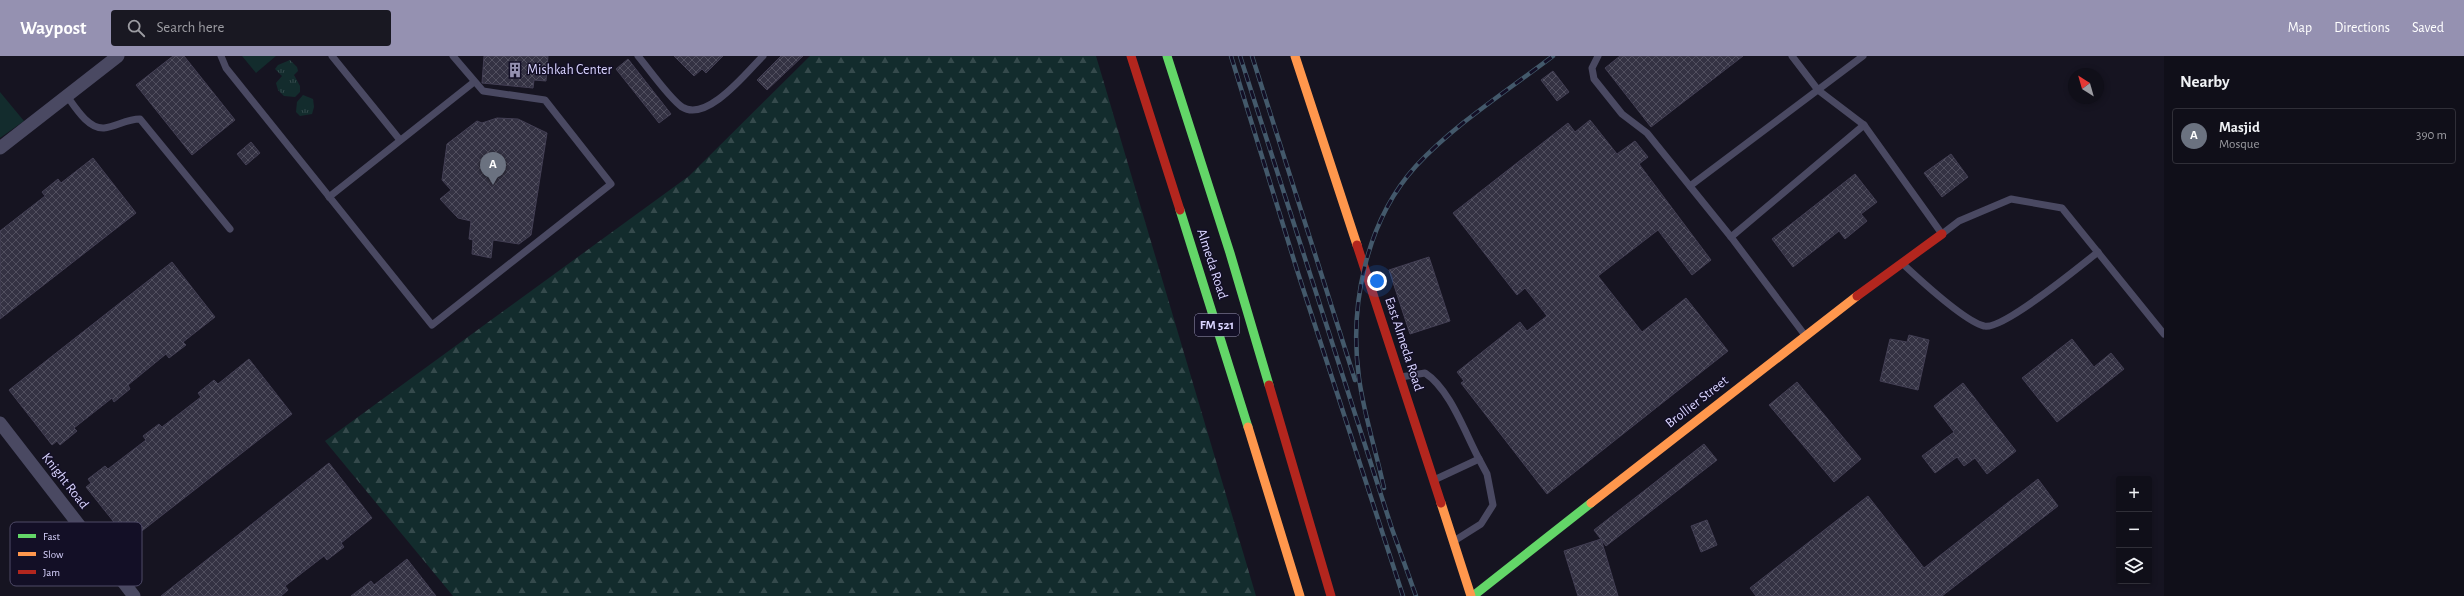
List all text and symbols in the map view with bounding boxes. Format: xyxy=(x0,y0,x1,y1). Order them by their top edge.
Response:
search box xyxy=(111,10,391,46)
icon: search xyxy=(125,17,147,39)
text: Waypost xyxy=(20,19,87,38)
text: Search here xyxy=(157,20,224,35)
text: Map xyxy=(2288,21,2312,35)
text: Directions xyxy=(2334,21,2390,35)
text: Saved xyxy=(2412,21,2444,35)
building icon: Mishkah Center xyxy=(506,61,524,79)
place label: Mishkah Center xyxy=(527,63,612,77)
north arrow xyxy=(2068,68,2104,104)
text: Nearby xyxy=(2180,73,2230,90)
text: Masjid xyxy=(2219,120,2260,135)
text: A xyxy=(2190,129,2198,142)
text: 390 m xyxy=(2416,129,2447,142)
text: Mosque xyxy=(2219,138,2259,151)
pin: A xyxy=(480,152,506,185)
street label: Almeda Road xyxy=(1194,227,1230,301)
your location xyxy=(1367,271,1387,291)
street label: East Almeda Road xyxy=(1382,295,1426,393)
road number: FM 521 xyxy=(1195,314,1239,336)
street label: Brollier Street xyxy=(1663,373,1731,431)
street label: Knight Road xyxy=(39,450,91,512)
map controls xyxy=(2116,476,2152,584)
button: + xyxy=(2116,476,2152,512)
button: − xyxy=(2116,512,2152,548)
legend xyxy=(10,522,142,586)
text: Fast xyxy=(43,531,61,542)
button: layers xyxy=(2116,548,2152,584)
text: Slow xyxy=(43,549,64,560)
text: Jam xyxy=(43,567,60,578)

